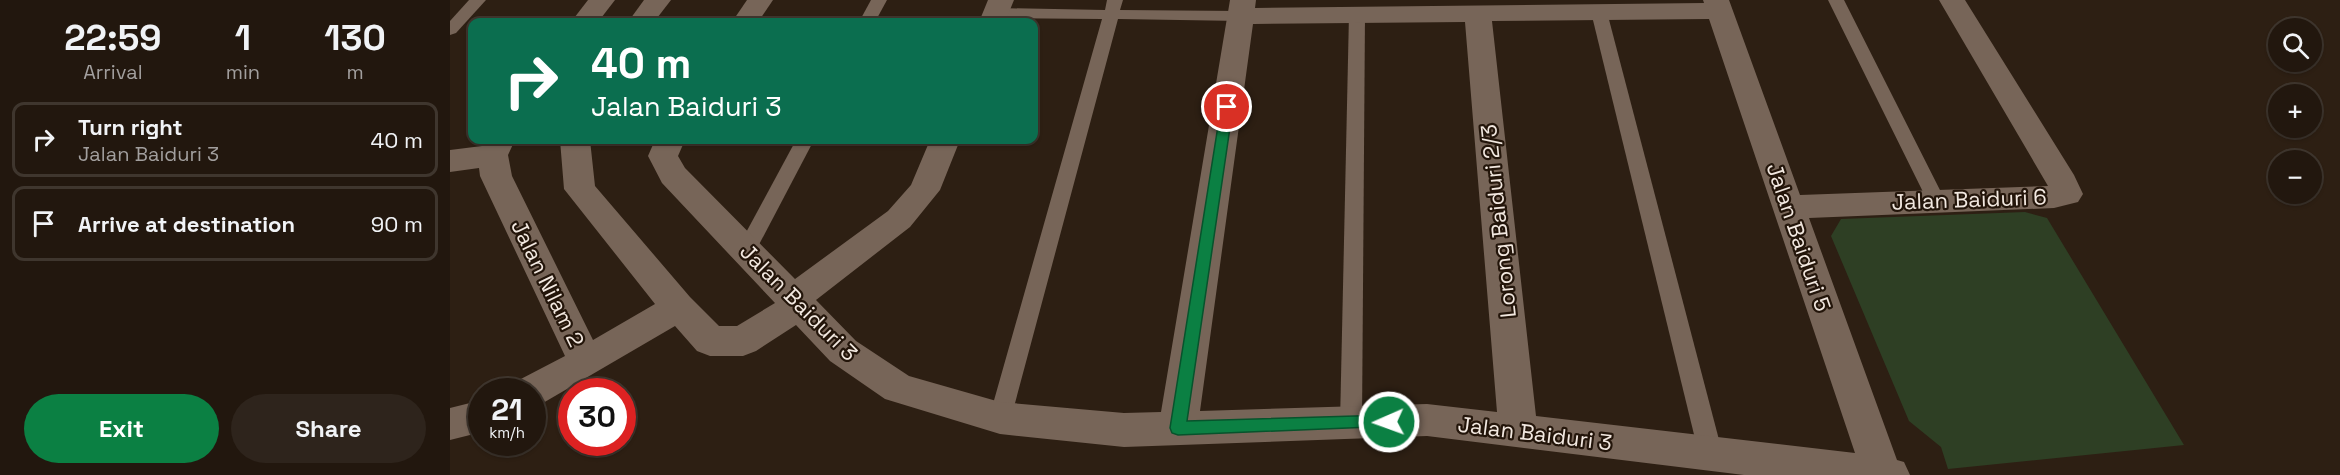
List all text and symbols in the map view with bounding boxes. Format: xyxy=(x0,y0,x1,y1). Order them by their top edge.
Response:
text: 22:59 xyxy=(64,15,162,61)
text: 1 xyxy=(235,15,251,61)
text: 130 xyxy=(324,15,386,61)
map controls xyxy=(2268,18,2322,204)
button: search xyxy=(2268,18,2322,72)
text: 40 m xyxy=(591,37,691,90)
icon: right xyxy=(492,42,570,120)
text: Arrival xyxy=(83,59,143,85)
text: min xyxy=(226,59,260,85)
text: m xyxy=(346,59,364,85)
pin xyxy=(1201,81,1252,132)
button: + xyxy=(2268,84,2322,138)
text: Jalan Baiduri 3 xyxy=(591,89,781,124)
icon: arrive xyxy=(1210,90,1243,123)
text: Turn right xyxy=(78,113,183,141)
icon: right xyxy=(27,123,60,156)
street label: Lorong Baiduri 2/3 xyxy=(1474,123,1522,319)
text: 40 m xyxy=(371,126,423,154)
text: Jalan Baiduri 3 xyxy=(78,141,219,167)
button: − xyxy=(2268,150,2322,204)
street label: Jalan Baiduri 5 xyxy=(1761,159,1837,315)
street label: Jalan Baiduri 6 xyxy=(1891,182,2047,216)
icon: arrive xyxy=(27,207,60,240)
text: Arrive at destination xyxy=(78,210,295,238)
text: 90 m xyxy=(371,210,423,238)
street label: Jalan Nilam 2 xyxy=(505,215,591,351)
street label: Jalan Baiduri 3 xyxy=(734,237,864,367)
speed limit sign: 30 xyxy=(558,378,636,456)
text: 21 xyxy=(491,390,523,429)
position arrow xyxy=(1357,390,1421,454)
button: Exit xyxy=(24,394,219,463)
button: Share xyxy=(231,394,426,463)
street label: Jalan Baiduri 3 xyxy=(1456,410,1614,456)
text: km/h xyxy=(489,423,525,442)

